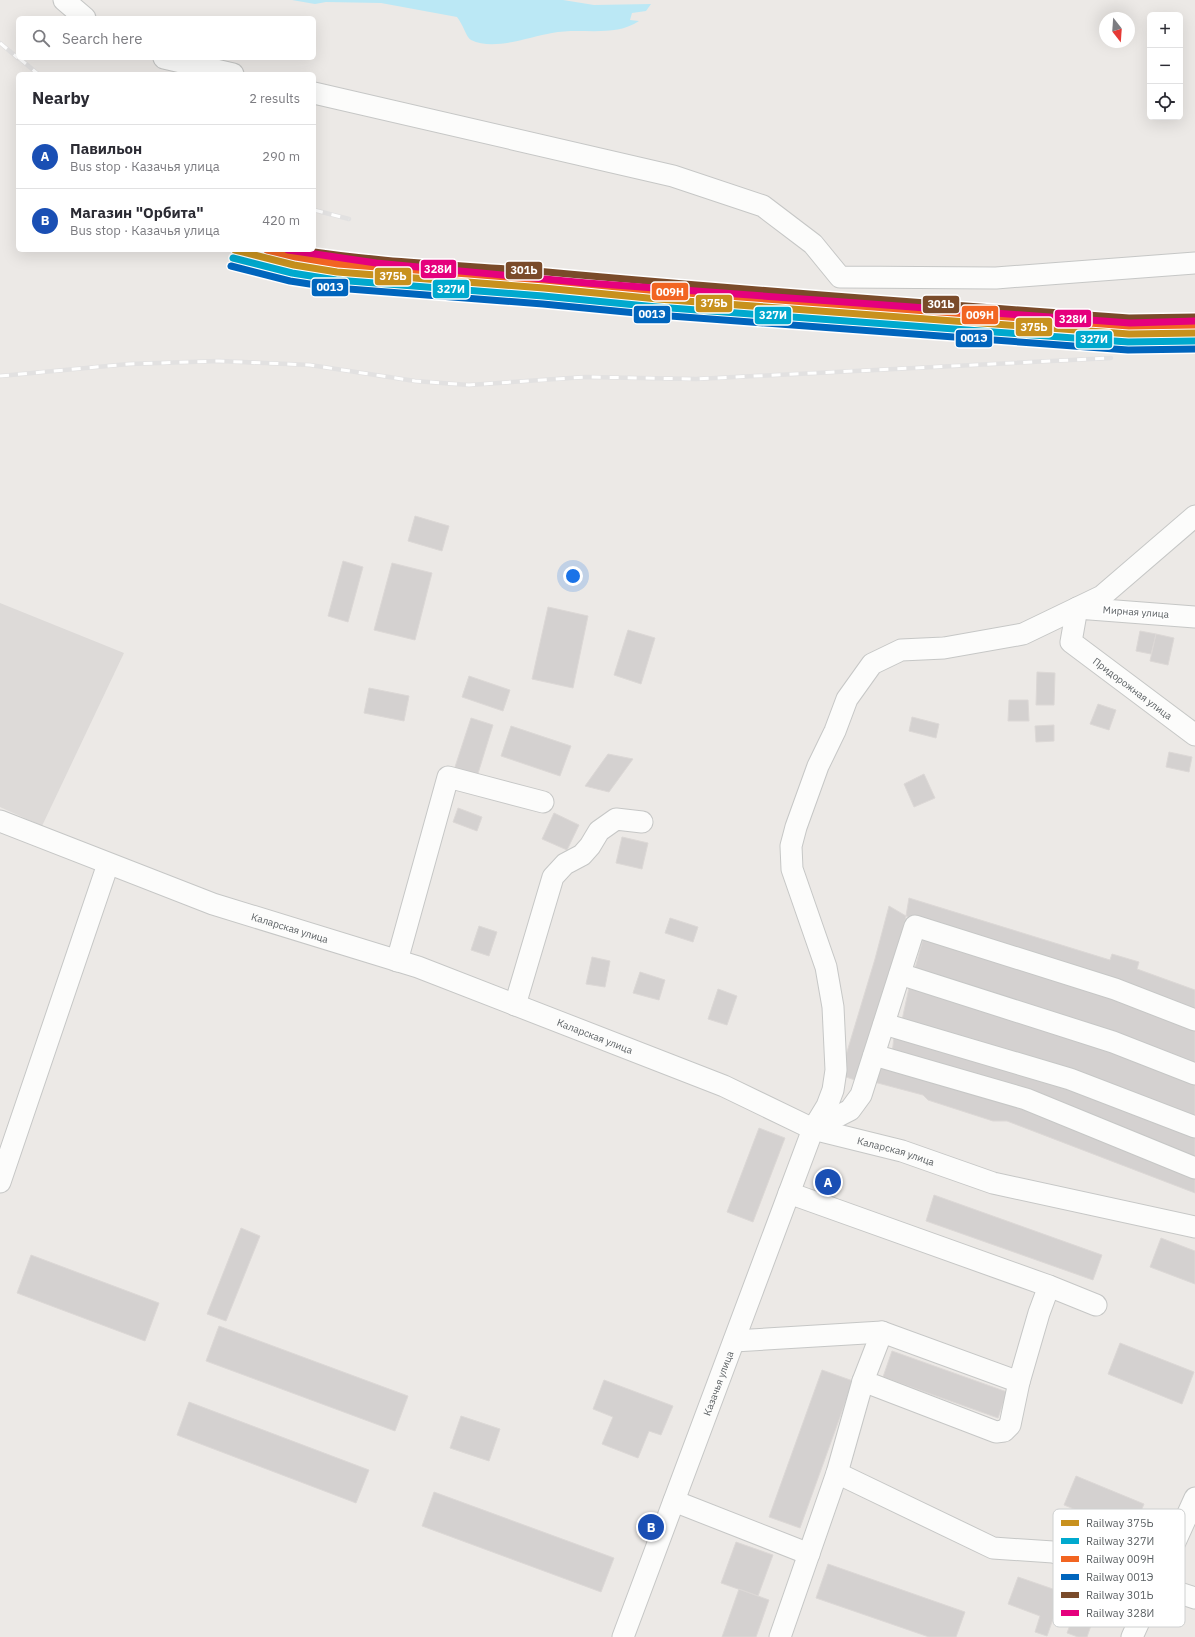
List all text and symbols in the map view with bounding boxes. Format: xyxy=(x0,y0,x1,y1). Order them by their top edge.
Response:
north arrow xyxy=(1099,12,1135,48)
map controls xyxy=(1147,12,1183,120)
button: + xyxy=(1147,12,1183,48)
search box xyxy=(16,16,316,60)
icon: search xyxy=(30,27,52,49)
text: Search here xyxy=(62,29,142,48)
button: − xyxy=(1147,48,1183,84)
button: locate xyxy=(1147,84,1183,120)
text: Nearby xyxy=(32,87,90,109)
text: 2 results xyxy=(249,90,300,107)
text: Павильон xyxy=(70,139,142,158)
text: A xyxy=(41,148,49,165)
text: 290 m xyxy=(262,148,300,165)
text: Bus stop · Казачья улица xyxy=(70,158,220,175)
text: Магазин "Орбита" xyxy=(70,203,204,222)
text: B xyxy=(41,212,49,229)
text: 420 m xyxy=(262,212,300,229)
text: Bus stop · Казачья улица xyxy=(70,222,220,239)
line badge: 328И xyxy=(420,259,457,279)
line badge: 301Ь xyxy=(505,261,543,280)
text: 328И xyxy=(424,262,452,276)
text: 301Ь xyxy=(510,263,538,277)
line badge: 375Ь xyxy=(374,267,412,286)
text: 375Ь xyxy=(379,269,407,283)
line badge: 001Э xyxy=(311,278,349,297)
line badge: 327И xyxy=(432,279,470,299)
text: 001Э xyxy=(316,280,344,294)
text: 327И xyxy=(437,282,465,296)
line badge: 009Н xyxy=(651,282,689,301)
text: 009Н xyxy=(656,285,684,299)
line badge: 375Ь xyxy=(695,294,733,313)
line badge: 301Ь xyxy=(922,295,960,314)
text: 375Ь xyxy=(700,296,728,310)
text: 301Ь xyxy=(927,297,955,311)
line badge: 001Э xyxy=(633,305,671,324)
line badge: 009Н xyxy=(961,305,999,325)
line badge: 327И xyxy=(754,306,792,325)
text: 001Э xyxy=(638,307,666,321)
text: 327И xyxy=(759,308,787,322)
text: 009Н xyxy=(966,308,994,322)
line badge: 328И xyxy=(1054,309,1092,328)
text: 328И xyxy=(1059,312,1087,326)
line badge: 375Ь xyxy=(1015,317,1053,337)
text: 375Ь xyxy=(1020,320,1048,334)
line badge: 001Э xyxy=(955,329,993,348)
line badge: 327И xyxy=(1075,330,1113,349)
text: 001Э xyxy=(960,331,988,345)
text: 327И xyxy=(1080,332,1108,346)
your location xyxy=(563,566,583,586)
street label: Мирная улица xyxy=(1102,603,1170,621)
street label: Придорожная улица xyxy=(1090,654,1175,723)
street label: Каларская улица xyxy=(250,910,331,946)
street label: Каларская улица xyxy=(555,1015,635,1057)
street label: Каларская улица xyxy=(856,1134,937,1169)
pin: A xyxy=(815,1167,841,1197)
street label: Казачья улица xyxy=(700,1348,736,1417)
legend xyxy=(1053,1509,1185,1627)
pin: B xyxy=(638,1512,664,1542)
text: Railway 375Ь xyxy=(1086,1516,1154,1530)
text: Railway 327И xyxy=(1086,1534,1154,1548)
text: Railway 009Н xyxy=(1086,1552,1154,1566)
text: Railway 001Э xyxy=(1086,1570,1154,1584)
text: Railway 301Ь xyxy=(1086,1588,1154,1602)
text: Railway 328И xyxy=(1086,1606,1154,1620)

